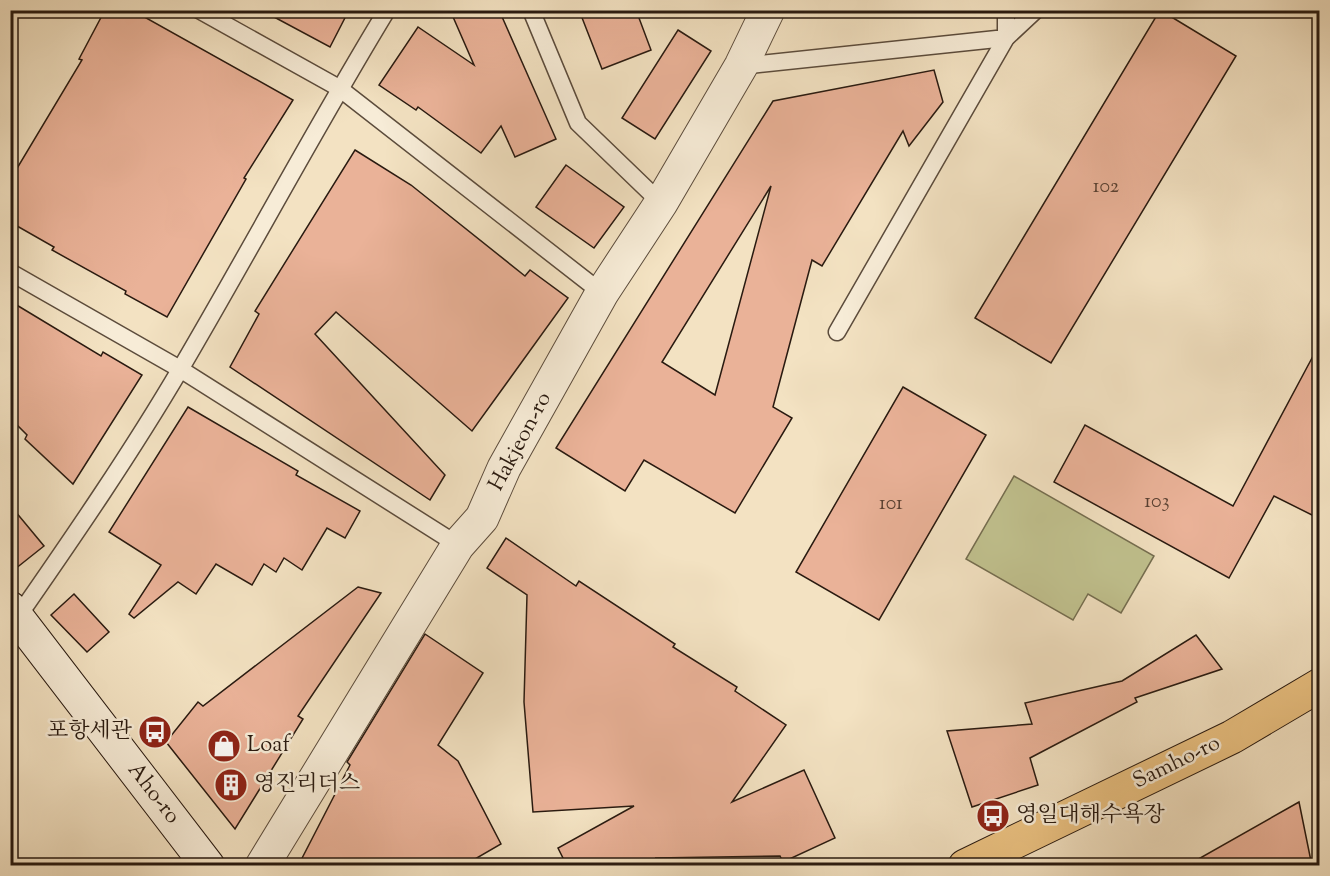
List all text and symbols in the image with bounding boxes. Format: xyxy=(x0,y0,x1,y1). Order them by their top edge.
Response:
house number: 102 xyxy=(1093,173,1119,202)
street label: Hakjeon-ro xyxy=(481,387,561,497)
house number: 103 xyxy=(1144,488,1170,517)
house number: 101 xyxy=(879,490,903,519)
bus stop icon: 포항세관 xyxy=(137,714,173,750)
place label: 포항세관 xyxy=(47,716,133,748)
shop icon: Loaf xyxy=(206,728,242,764)
street label: Samho-ro xyxy=(1128,728,1226,798)
place label: Loaf xyxy=(247,730,291,762)
street label: Aho-ro xyxy=(119,756,187,832)
building icon: 영진리더스 xyxy=(213,767,249,803)
place label: 영진리더스 xyxy=(254,769,360,801)
bus stop icon: 영일대해수욕장 xyxy=(975,798,1011,834)
place label: 영일대해수욕장 xyxy=(1016,800,1166,832)

